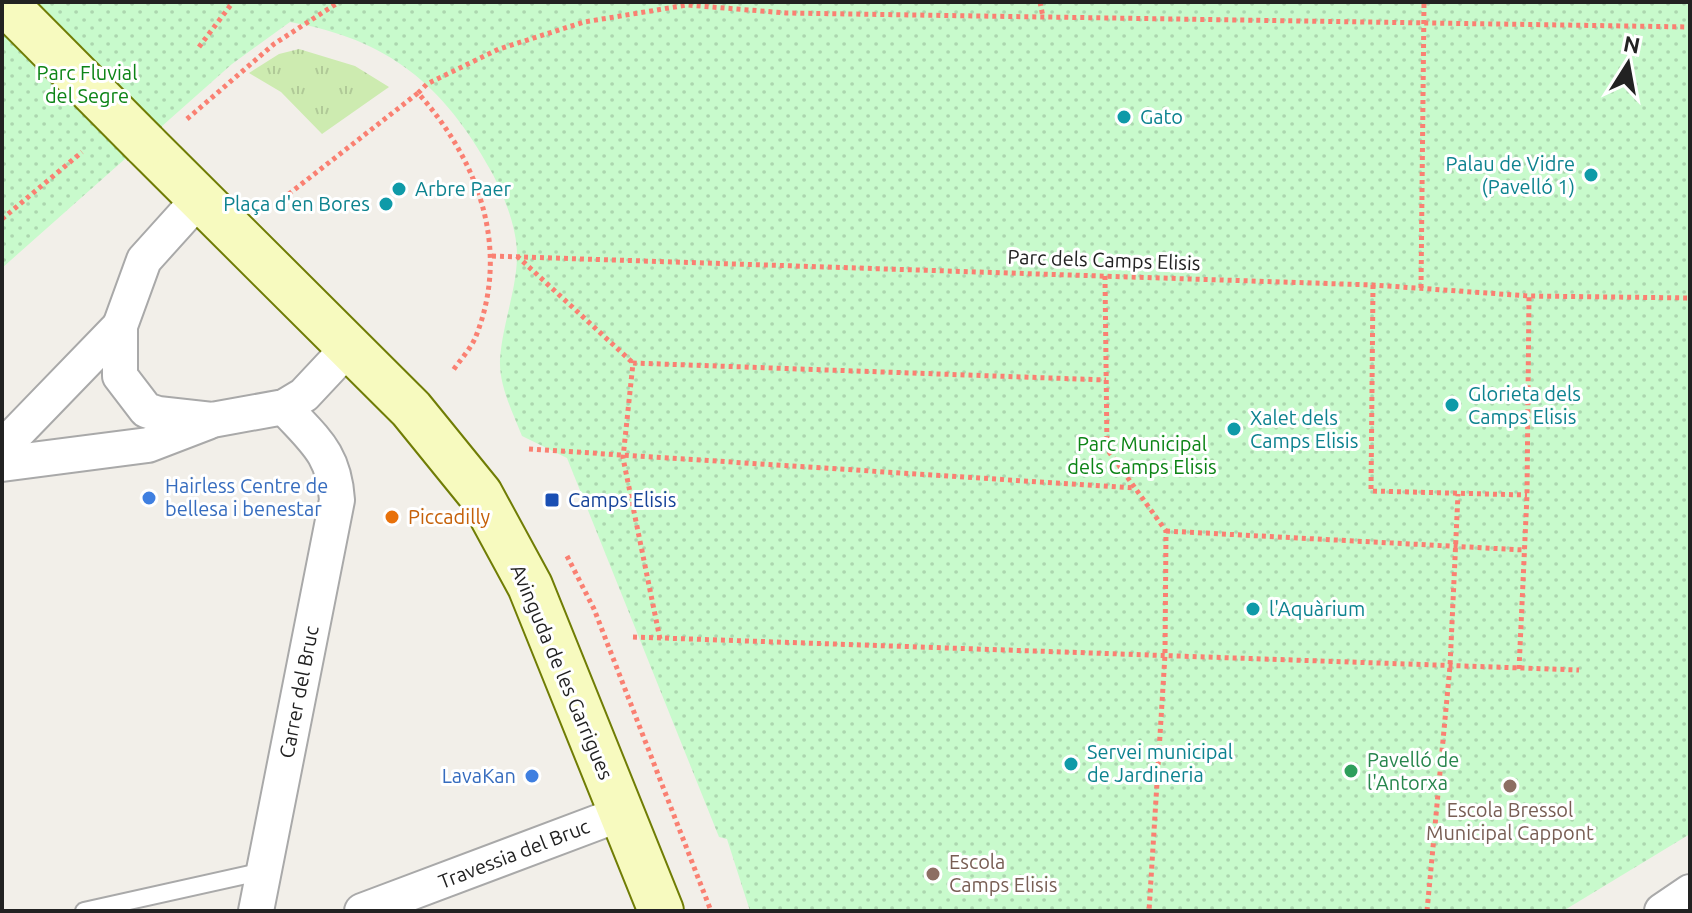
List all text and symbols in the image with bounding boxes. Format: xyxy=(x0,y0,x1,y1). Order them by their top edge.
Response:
north arrow xyxy=(1588,24,1668,104)
text: N xyxy=(1621,30,1642,58)
park label: Parc Fluvial del Segre xyxy=(37,61,137,107)
place label: Gato xyxy=(1140,105,1183,128)
marker: Gato xyxy=(1115,108,1133,126)
place label: Palau de Vidre (Pavelló 1) xyxy=(1446,152,1575,198)
marker: Palau de Vidre (Pavelló 1) xyxy=(1582,166,1600,184)
place label: Arbre Paer xyxy=(415,177,512,200)
marker: Arbre Paer xyxy=(390,180,408,198)
place label: Plaça d'en Bores xyxy=(223,192,370,215)
marker: Plaça d'en Bores xyxy=(377,195,395,213)
street label: Parc dels Camps Elisis xyxy=(1007,245,1201,274)
place label: Glorieta dels Camps Elisis xyxy=(1468,382,1581,428)
marker: Glorieta dels Camps Elisis xyxy=(1443,396,1461,414)
place label: Xalet dels Camps Elisis xyxy=(1250,406,1358,452)
marker: Xalet dels Camps Elisis xyxy=(1225,420,1243,438)
park label: Parc Municipal dels Camps Elisis xyxy=(1067,432,1217,478)
place label: Hairless Centre de bellesa i benestar xyxy=(165,474,328,520)
place label: Camps Elisis xyxy=(568,488,676,511)
marker: Hairless Centre de bellesa i benestar xyxy=(140,489,158,507)
marker: Camps Elisis xyxy=(543,491,561,509)
place label: Piccadilly xyxy=(408,505,491,528)
marker: Piccadilly xyxy=(383,508,401,526)
street label: Avinguda de les Garrigues xyxy=(507,561,618,783)
place label: l'Aquàrium xyxy=(1269,597,1365,620)
marker: l'Aquàrium xyxy=(1244,600,1262,618)
street label: Carrer del Bruc xyxy=(274,624,323,760)
place label: Servei municipal de Jardineria xyxy=(1087,740,1233,786)
place label: Pavelló de l'Antorxa xyxy=(1367,748,1459,794)
marker: Servei municipal de Jardineria xyxy=(1062,755,1080,773)
marker: Pavelló de l'Antorxa xyxy=(1342,762,1360,780)
place label: LavaKan xyxy=(442,764,516,787)
marker: LavaKan xyxy=(523,767,541,785)
marker: Escola Bressol Municipal Cappont xyxy=(1501,777,1519,795)
place label: Escola Bressol Municipal Cappont xyxy=(1426,798,1594,844)
street label: Travessia del Bruc xyxy=(435,814,592,893)
place label: Escola Camps Elisis xyxy=(949,850,1057,896)
marker: Escola Camps Elisis xyxy=(924,865,942,883)

